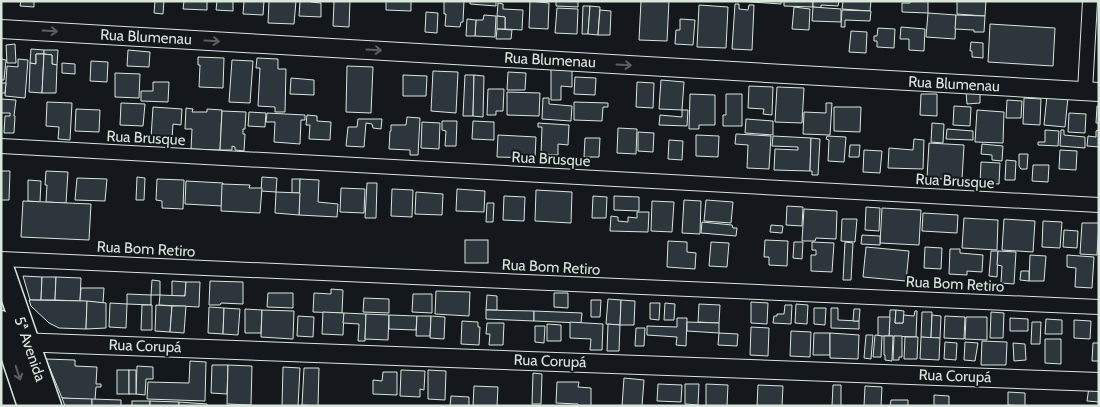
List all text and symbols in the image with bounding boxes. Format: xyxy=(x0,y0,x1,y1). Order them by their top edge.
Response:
street label: Rua Blumenau xyxy=(100,26,192,48)
one-way arrow xyxy=(42,27,58,36)
one-way arrow xyxy=(204,36,220,45)
one-way arrow xyxy=(366,46,382,55)
street label: Rua Blumenau xyxy=(504,49,596,71)
one-way arrow xyxy=(616,60,632,69)
street label: Rua Blumenau xyxy=(908,73,1000,95)
street label: Rua Brusque xyxy=(106,127,186,149)
street label: Rua Brusque xyxy=(511,148,591,170)
street label: Rua Brusque xyxy=(915,170,995,192)
street label: Rua Bom Retiro xyxy=(96,237,196,261)
street label: Rua Bom Retiro xyxy=(501,255,601,279)
street label: Rua Bom Retiro xyxy=(905,272,1005,296)
street label: 5ª Avenida xyxy=(11,314,50,385)
street label: Rua Corupá xyxy=(108,336,182,356)
street label: Rua Corupá xyxy=(513,351,587,371)
one-way arrow xyxy=(14,365,24,381)
street label: Rua Corupá xyxy=(918,366,992,386)

